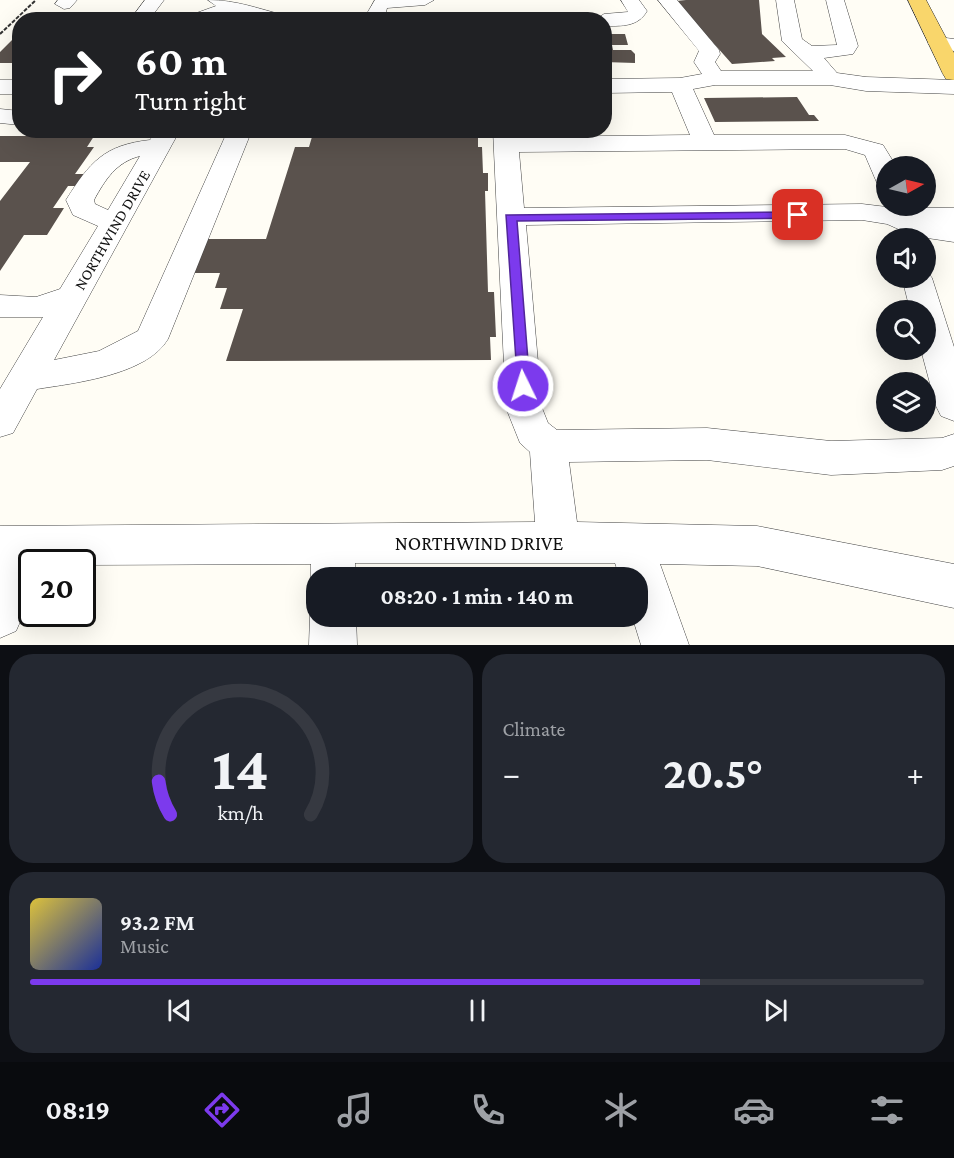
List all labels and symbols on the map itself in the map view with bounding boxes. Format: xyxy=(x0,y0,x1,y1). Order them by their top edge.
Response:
north arrow xyxy=(876,156,936,216)
street label: NORTHWIND DRIVE xyxy=(71,167,153,293)
pin xyxy=(772,189,823,240)
position arrow xyxy=(491,354,555,418)
street label: NORTHWIND DRIVE xyxy=(395,532,563,554)
speed limit sign: 20 xyxy=(18,549,96,627)

